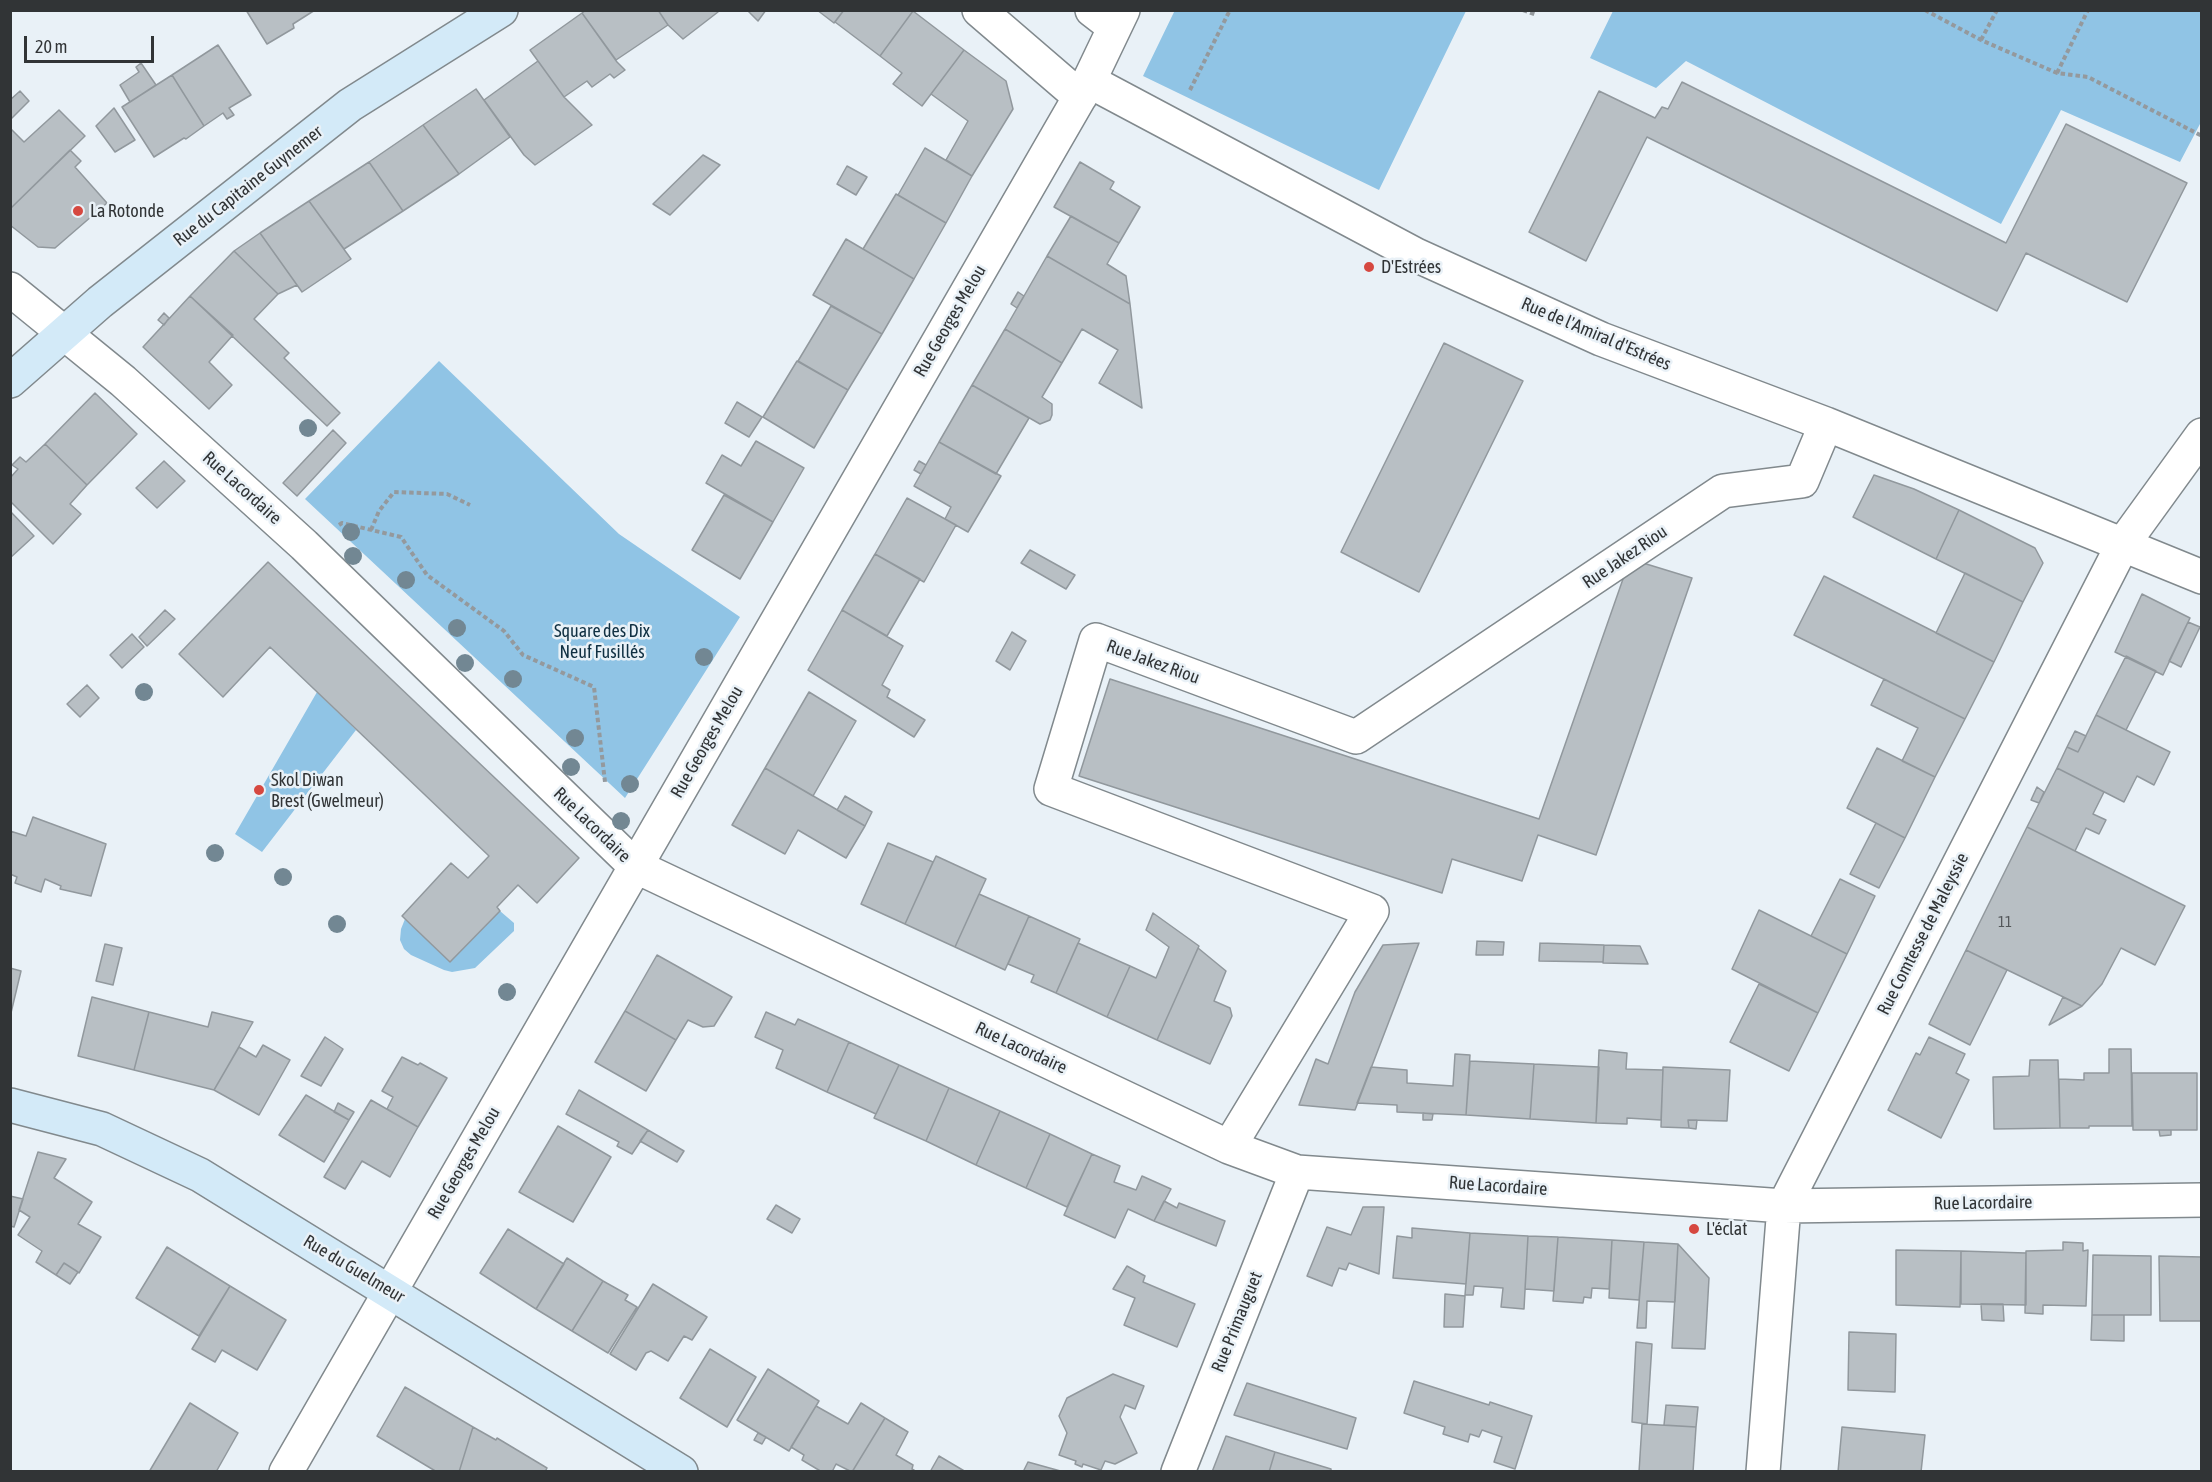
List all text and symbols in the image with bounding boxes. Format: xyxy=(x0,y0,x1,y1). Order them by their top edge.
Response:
scale bar xyxy=(27,24,158,62)
text: 20 m xyxy=(35,36,67,57)
street label: Rue du Capitaine Guynemer xyxy=(169,121,327,251)
place label: La Rotonde xyxy=(90,200,164,222)
marker: La Rotonde xyxy=(71,204,85,218)
place label: D'Estrées xyxy=(1381,256,1441,278)
marker: D'Estrées xyxy=(1362,260,1376,274)
street label: Rue Georges Melou xyxy=(909,261,991,381)
street label: Rue de l'Amiral d'Estrées xyxy=(1518,293,1674,375)
street label: Rue Lacordaire xyxy=(198,447,286,529)
street label: Rue Jakez Riou xyxy=(1579,521,1671,593)
park label: Square des Dix Neuf Fusillés xyxy=(554,620,650,662)
street label: Rue Jakez Riou xyxy=(1104,635,1202,689)
street label: Rue Georges Melou xyxy=(666,682,748,802)
place label: Skol Diwan Brest (Gwelmeur) xyxy=(271,769,384,812)
marker: Skol Diwan Brest (Gwelmeur) xyxy=(252,783,266,797)
street label: Rue Lacordaire xyxy=(549,783,635,867)
street label: Rue Comtesse de Maleyssie xyxy=(1873,849,1973,1019)
house number: 11 xyxy=(1998,913,2012,931)
street label: Rue Lacordaire xyxy=(972,1017,1070,1079)
street label: Rue Georges Melou xyxy=(423,1103,505,1223)
street label: Rue Lacordaire xyxy=(1448,1172,1548,1200)
street label: Rue Lacordaire xyxy=(1934,1191,2032,1215)
place label: L'éclat xyxy=(1706,1218,1747,1240)
marker: L'éclat xyxy=(1687,1222,1701,1236)
street label: Rue du Guelmeur xyxy=(299,1230,409,1308)
street label: Rue Primauguet xyxy=(1207,1269,1267,1375)

